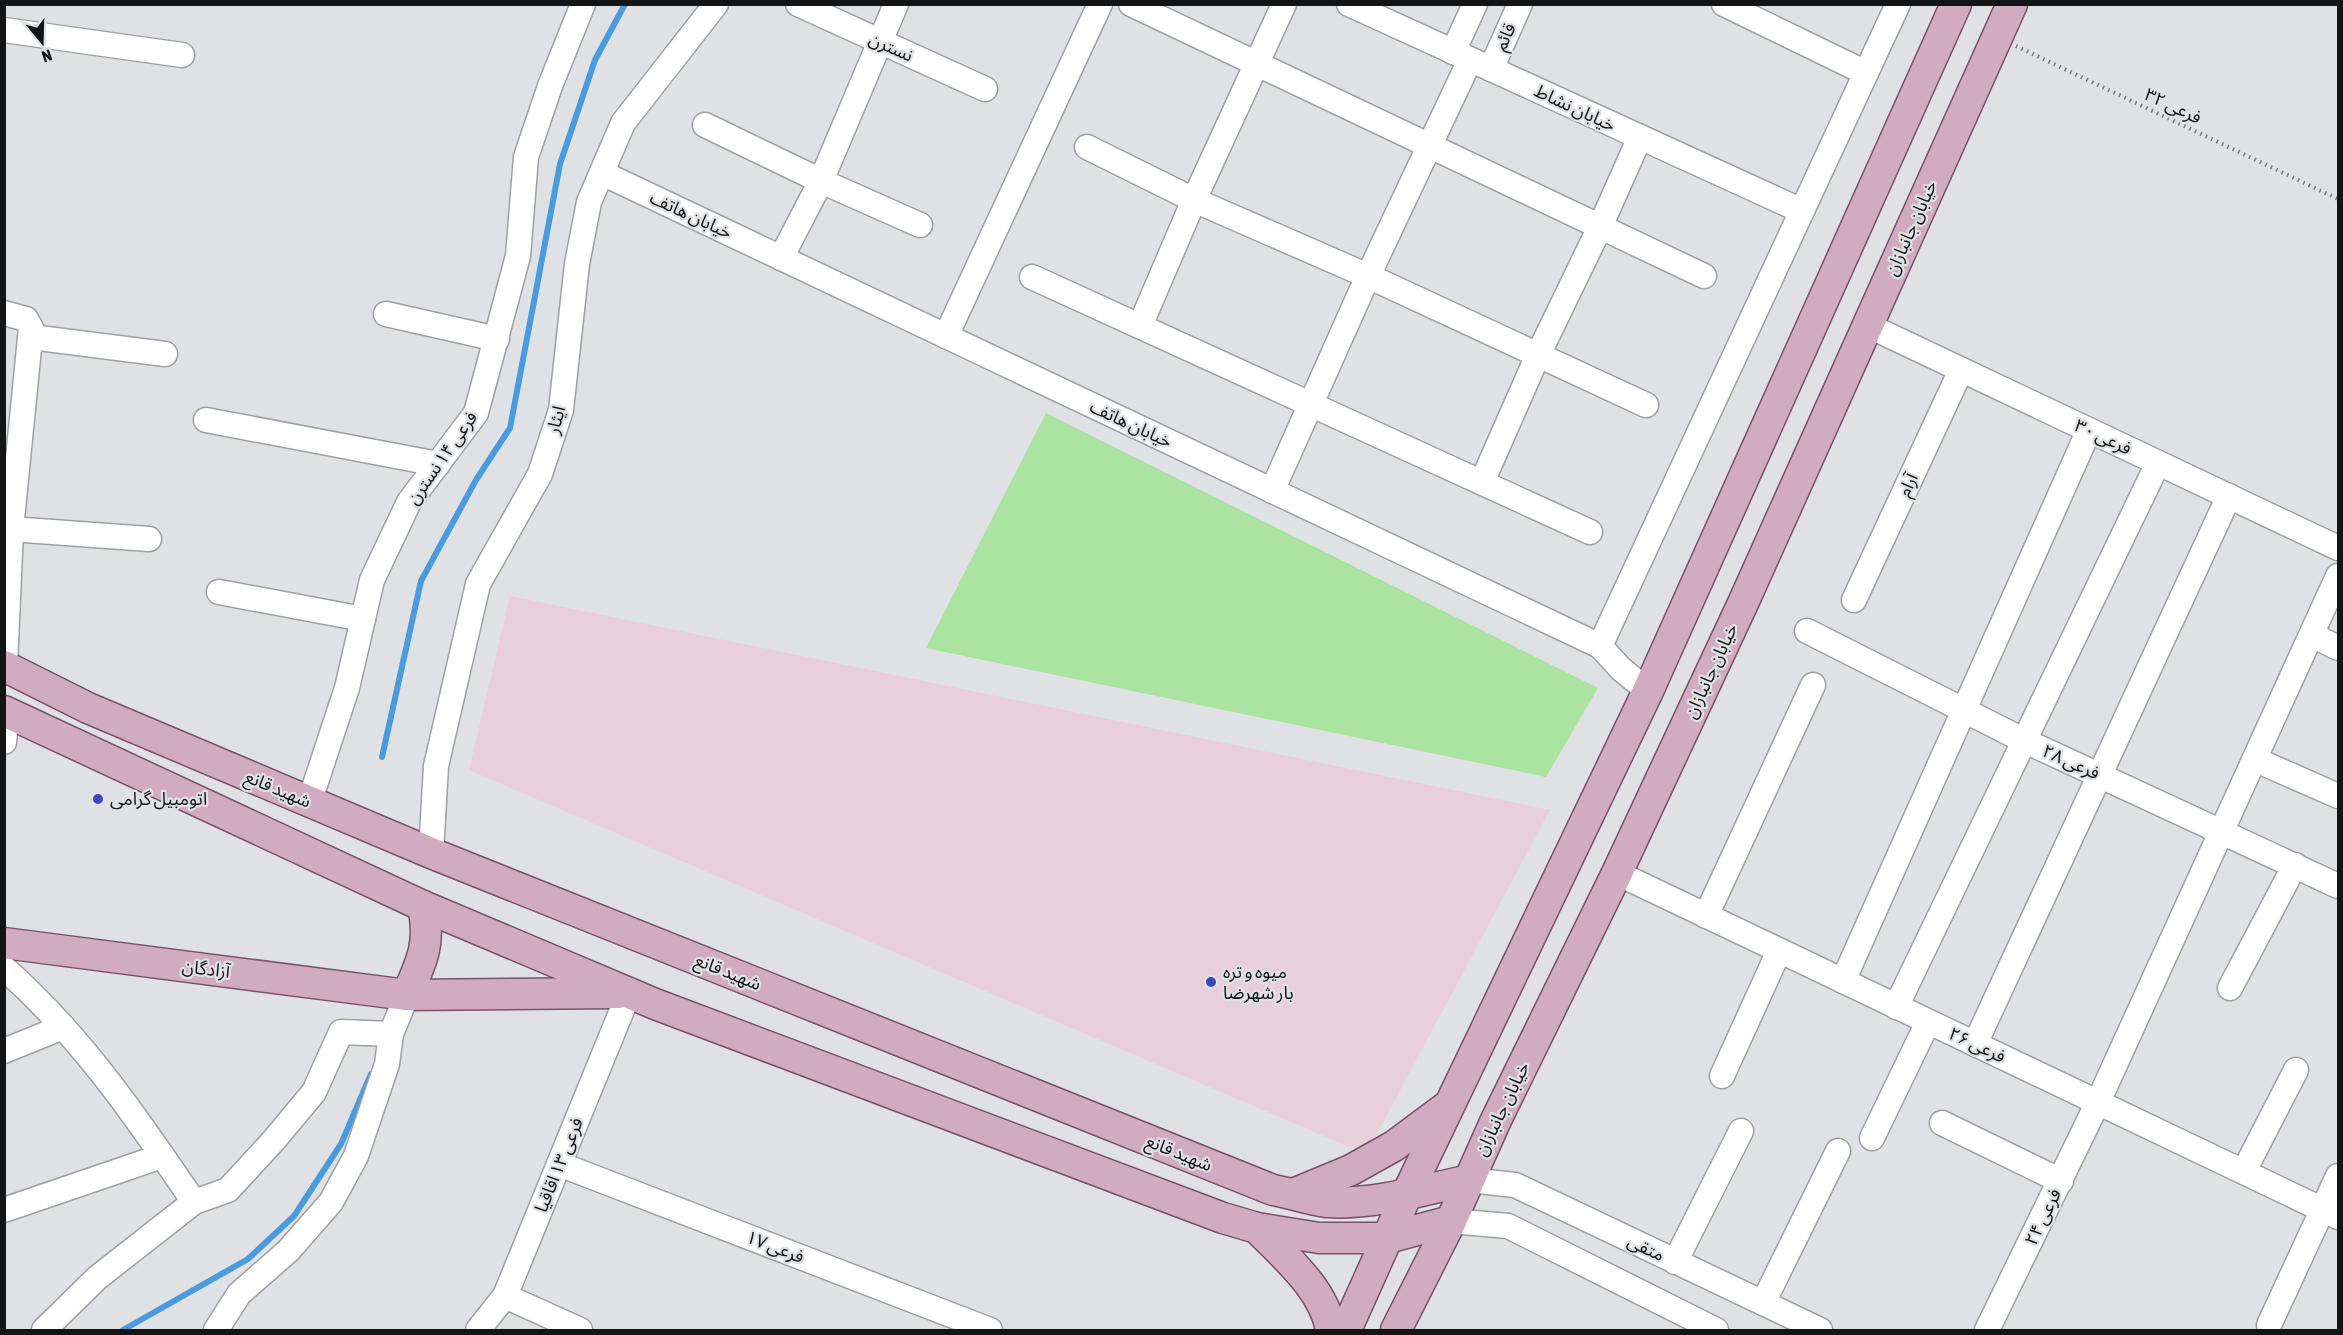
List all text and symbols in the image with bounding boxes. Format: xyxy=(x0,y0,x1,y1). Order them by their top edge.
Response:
north arrow xyxy=(12,12,72,72)
street label: قائم xyxy=(1489,20,1523,55)
street label: نسترن xyxy=(865,28,917,66)
text: N xyxy=(39,46,54,66)
street label: خیابان نشاط xyxy=(1531,80,1619,136)
street label: فرعی ۳۲ xyxy=(2141,83,2205,129)
street label: خیابان جانبازان xyxy=(1880,177,1942,279)
street label: خیابان هاتف xyxy=(646,186,736,244)
street label: خیابان هاتف xyxy=(1086,395,1176,453)
street label: ایثار xyxy=(541,404,570,437)
street label: فرعی ۱۴ نسترن xyxy=(402,407,482,509)
street label: فرعی ۳۰ xyxy=(2071,414,2135,460)
street label: آرام xyxy=(1893,469,1926,502)
street label: خیابان جانبازان xyxy=(1679,620,1743,722)
street label: فرعی ۲۸ xyxy=(2039,740,2103,784)
street label: شهید قانع xyxy=(240,765,314,816)
place label: اتومبیل گرامی xyxy=(110,788,207,810)
marker: اتومبیل گرامی xyxy=(91,792,105,806)
street label: شهید قانع xyxy=(690,949,764,998)
street label: آزادگان xyxy=(181,955,232,983)
place label: میوه و تره بار شهرضا xyxy=(1223,961,1293,1004)
marker: میوه و تره بار شهرضا xyxy=(1204,975,1218,989)
street label: فرعی ۲۶ xyxy=(1945,1022,2009,1068)
street label: خیابان جانبازان xyxy=(1470,1058,1534,1160)
street label: فرعی ۱۳ اقاقیا xyxy=(530,1114,588,1216)
street label: شهید قانع xyxy=(1141,1130,1215,1179)
street label: فرعی ۲۴ xyxy=(2020,1185,2066,1249)
street label: فرعی ۱۷ xyxy=(743,1226,807,1268)
street label: متقی xyxy=(1624,1230,1668,1266)

